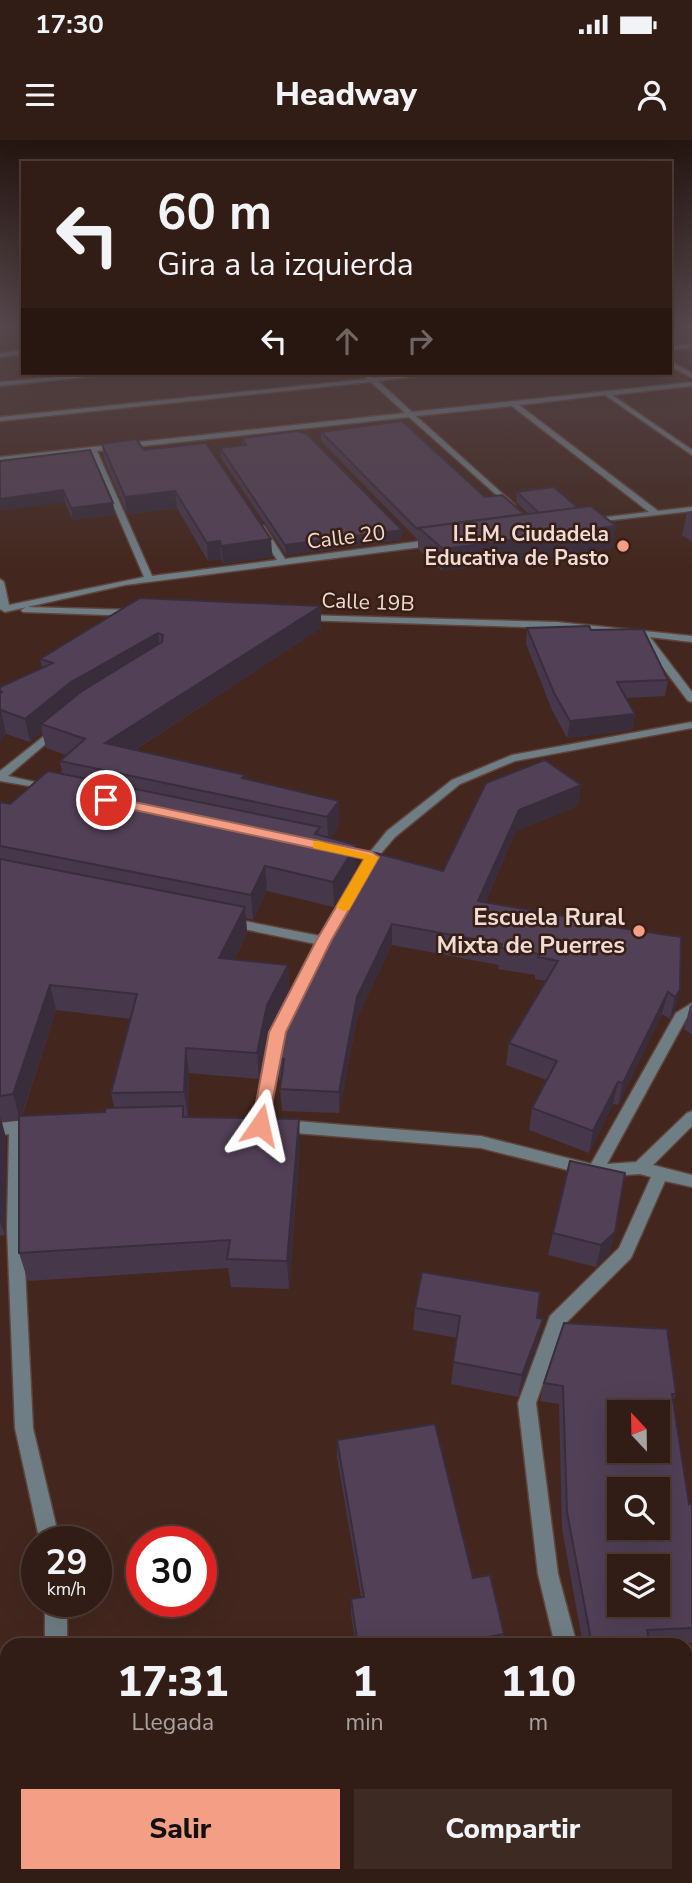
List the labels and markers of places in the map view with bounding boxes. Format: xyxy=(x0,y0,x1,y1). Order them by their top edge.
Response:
place label: I.E.M. Ciudadela Educativa de Pasto xyxy=(424,520,609,572)
marker: I.E.M. Ciudadela Educativa de Pasto xyxy=(615,538,631,554)
pin xyxy=(76,770,136,830)
place label: Escuela Rural Mixta de Puerres xyxy=(437,901,625,961)
marker: Escuela Rural Mixta de Puerres xyxy=(631,923,647,939)

